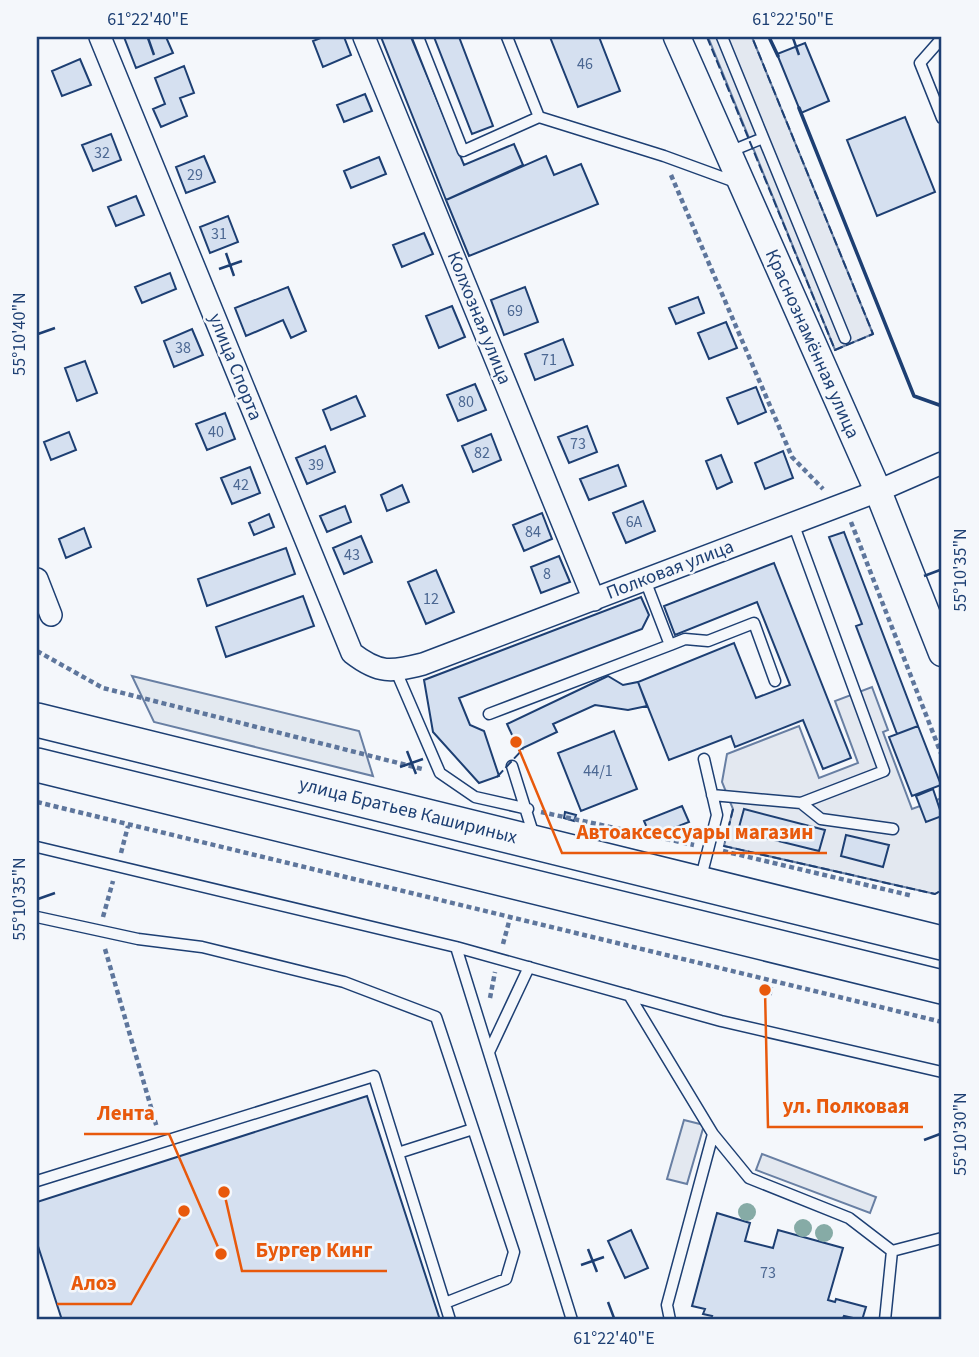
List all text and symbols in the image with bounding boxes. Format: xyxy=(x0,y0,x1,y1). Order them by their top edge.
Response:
text: 61°22'40"E xyxy=(107,7,189,32)
text: 61°22'50"E xyxy=(752,7,834,32)
house number: 46 xyxy=(577,53,593,75)
house number: 32 xyxy=(94,142,110,164)
house number: 29 xyxy=(187,164,203,186)
house number: 31 xyxy=(211,223,227,245)
street label: Краснознамённая улица xyxy=(758,245,866,443)
street label: Колхозная улица xyxy=(440,247,518,389)
text: 55°10'40"N xyxy=(7,292,32,376)
house number: 69 xyxy=(507,300,523,322)
street label: улица Спорта xyxy=(201,309,269,425)
house number: 38 xyxy=(175,337,191,359)
house number: 71 xyxy=(541,349,557,371)
house number: 80 xyxy=(458,391,474,413)
house number: 40 xyxy=(208,421,224,443)
house number: 73 xyxy=(570,433,586,455)
house number: 82 xyxy=(474,442,490,464)
house number: 39 xyxy=(308,454,324,476)
house number: 42 xyxy=(233,474,249,496)
house number: 6А xyxy=(626,511,643,533)
house number: 84 xyxy=(525,521,541,543)
text: 55°10'35"N xyxy=(948,528,973,612)
street label: Полковая улица xyxy=(602,533,738,607)
house number: 43 xyxy=(344,544,360,566)
house number: 8 xyxy=(543,563,551,585)
house number: 12 xyxy=(423,588,439,610)
house number: 44/1 xyxy=(583,760,613,782)
street label: улица Братьев Кашириных xyxy=(296,771,520,851)
callout: Автоаксессуары магазин xyxy=(562,811,827,853)
text: Автоаксессуары магазин xyxy=(575,817,814,847)
text: 55°10'35"N xyxy=(7,857,32,941)
callout: ул. Полковая xyxy=(768,1085,923,1127)
text: ул. Полковая xyxy=(783,1091,909,1121)
callout: Лента xyxy=(84,1092,169,1134)
text: 55°10'30"N xyxy=(948,1092,973,1176)
text: Лента xyxy=(96,1098,155,1128)
callout: Бургер Кинг xyxy=(242,1229,387,1271)
text: Бургер Кинг xyxy=(255,1235,373,1265)
callout: Алоэ xyxy=(57,1262,131,1304)
house number: 73 xyxy=(760,1262,776,1284)
text: Алоэ xyxy=(70,1268,117,1298)
text: 61°22'40"E xyxy=(573,1326,655,1351)

